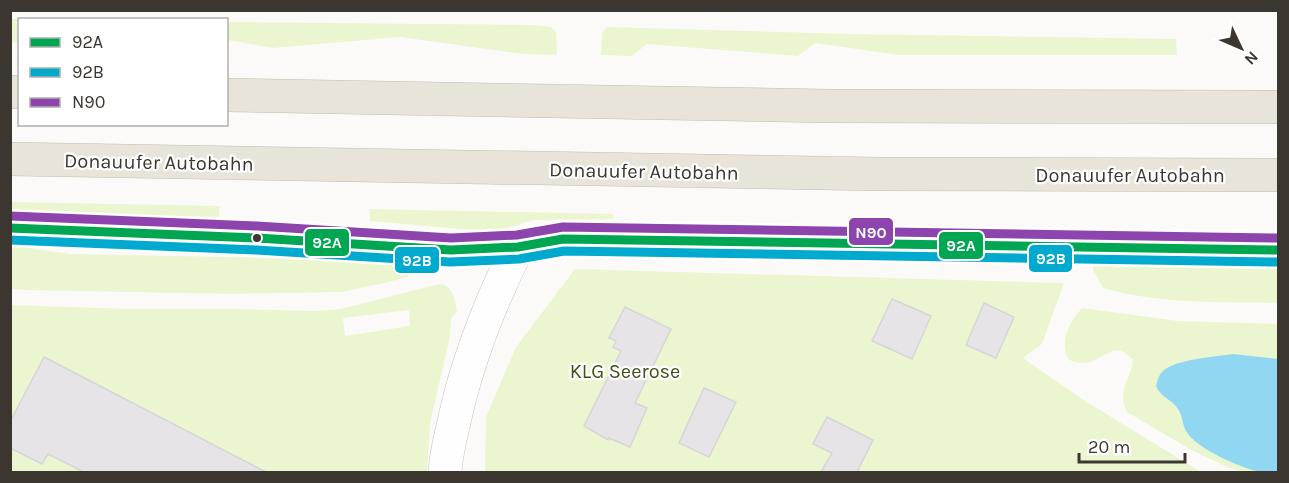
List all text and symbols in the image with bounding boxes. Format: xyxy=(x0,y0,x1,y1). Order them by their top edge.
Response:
legend xyxy=(18,18,228,126)
north arrow xyxy=(1211,18,1271,78)
text: 92A xyxy=(72,31,103,53)
text: N xyxy=(1241,47,1262,69)
text: 92B xyxy=(72,61,104,83)
text: N90 xyxy=(72,91,105,113)
street label: Donauufer Autobahn xyxy=(64,149,254,176)
street label: Donauufer Autobahn xyxy=(549,158,739,185)
street label: Donauufer Autobahn xyxy=(1035,164,1225,187)
line badge: N90 xyxy=(848,217,894,246)
text: N90 xyxy=(855,223,887,242)
line badge: 92A xyxy=(304,228,350,257)
line badge: 92A xyxy=(938,231,984,260)
unlabelled marker xyxy=(251,232,263,244)
text: 92A xyxy=(312,233,342,252)
text: 92A xyxy=(946,236,976,255)
line badge: 92B xyxy=(1028,244,1073,273)
line badge: 92B xyxy=(394,246,440,274)
text: 92B xyxy=(1036,249,1066,268)
text: 92B xyxy=(402,251,432,270)
park label: KLG Seerose xyxy=(570,360,680,383)
scale bar xyxy=(1079,426,1186,464)
text: 20 m xyxy=(1088,436,1130,458)

